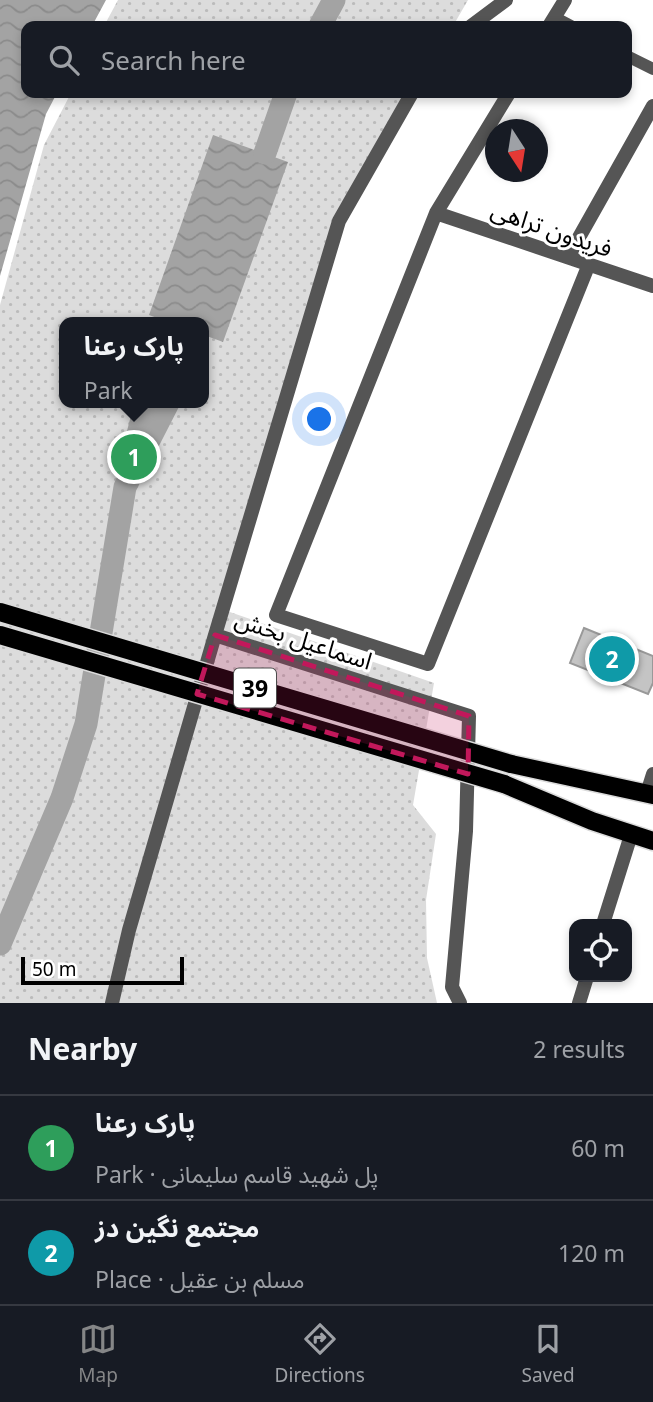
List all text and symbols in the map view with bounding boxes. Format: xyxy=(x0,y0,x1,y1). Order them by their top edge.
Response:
search box xyxy=(21,21,632,98)
icon: search xyxy=(45,41,83,79)
text: Search here xyxy=(101,42,246,78)
north arrow xyxy=(485,119,548,182)
street label: فریدون تراهی xyxy=(487,192,617,264)
popup xyxy=(59,317,209,408)
text: پارک رعنا xyxy=(84,327,184,363)
text: Park xyxy=(84,374,132,406)
your location xyxy=(302,402,336,436)
pin: 1 xyxy=(111,431,157,483)
street label: اسماعیل بخش xyxy=(231,601,377,677)
pin: 2 xyxy=(589,633,635,685)
road number: 39 xyxy=(234,668,276,708)
map controls xyxy=(569,919,632,982)
button: locate xyxy=(569,919,632,982)
scale bar xyxy=(21,954,184,986)
text: 50 m xyxy=(32,956,76,982)
text: Nearby xyxy=(28,1028,137,1069)
text: 2 results xyxy=(533,1033,625,1065)
text: پارک رعنا xyxy=(95,1104,195,1140)
text: 1 xyxy=(44,1132,58,1164)
text: 60 m xyxy=(571,1132,625,1164)
text: Park · پل شهید قاسم سلیمانی xyxy=(95,1158,378,1190)
text: مجتمع نگین دز xyxy=(95,1209,259,1245)
text: 2 xyxy=(44,1237,58,1269)
text: 120 m xyxy=(558,1237,625,1269)
text: Place · مسلم بن عقیل xyxy=(95,1263,305,1295)
tab: Map xyxy=(78,1320,118,1388)
tab: Directions xyxy=(275,1320,365,1388)
tab: Saved xyxy=(521,1320,575,1388)

